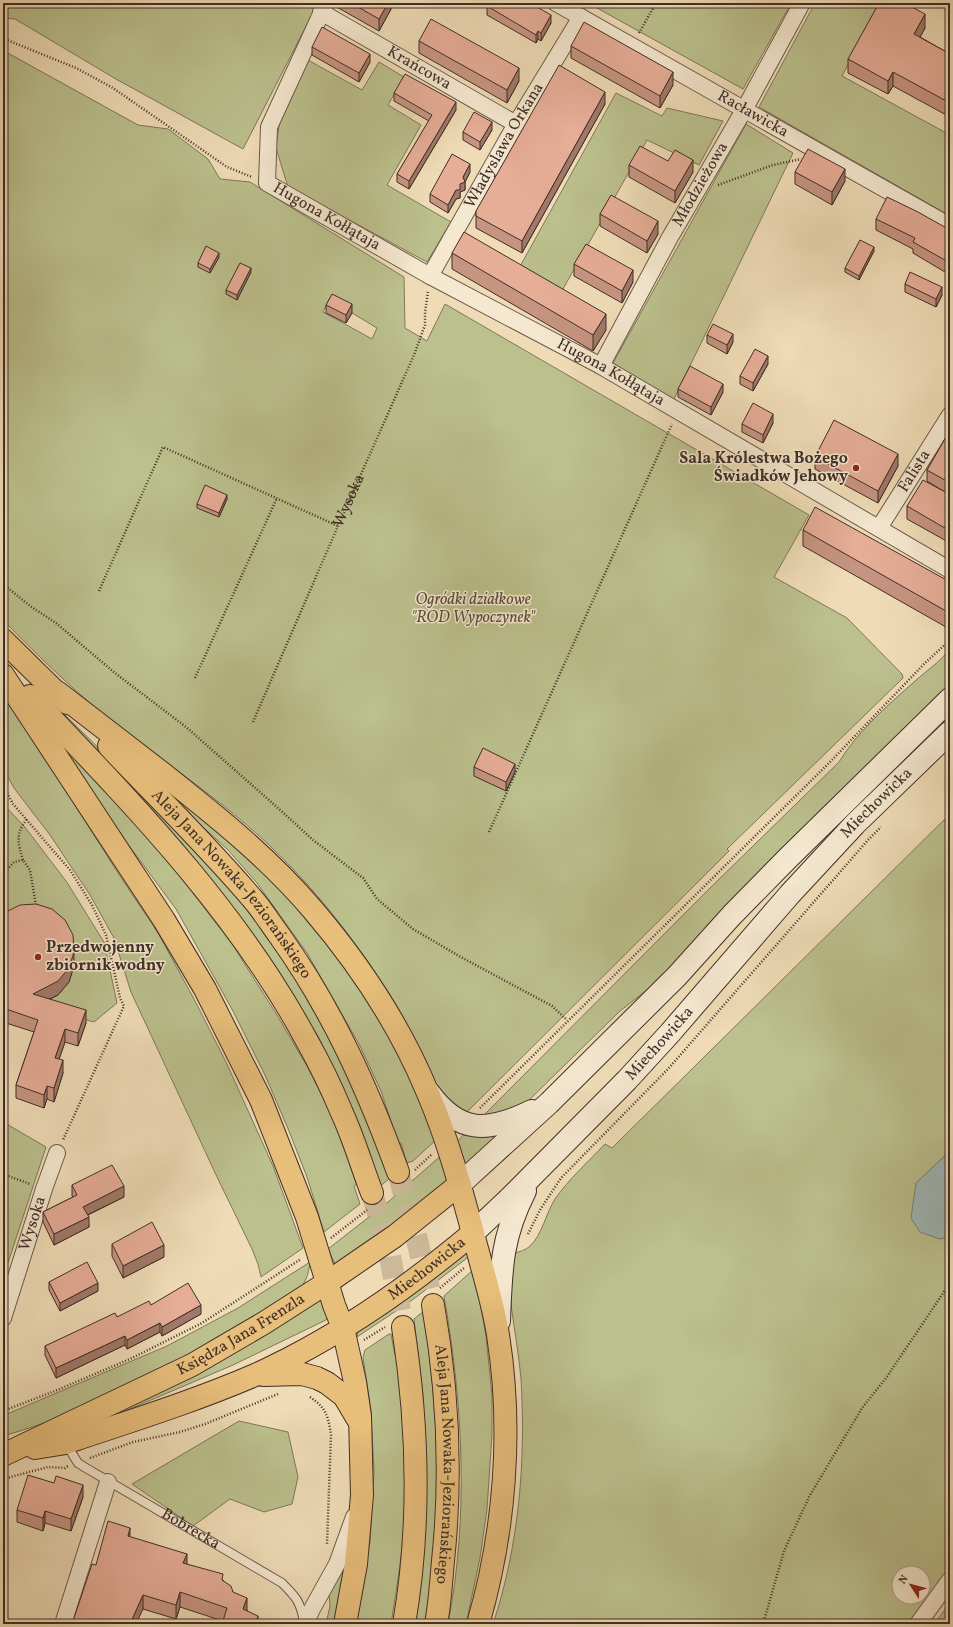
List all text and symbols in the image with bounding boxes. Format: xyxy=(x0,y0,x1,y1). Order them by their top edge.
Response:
street label: Krańcowa xyxy=(383,41,455,96)
street label: Władyslawa Orkana xyxy=(459,79,549,213)
street label: Racławicka xyxy=(713,85,792,143)
street label: Młodzieżowa xyxy=(667,138,734,231)
street label: Hugona Kołłątaja xyxy=(269,178,384,256)
street label: Hugona Kołłątaja xyxy=(553,334,669,412)
street label: Falista xyxy=(893,446,936,497)
place label: Sala Królestwa Bożego Świadków Jehowy xyxy=(679,448,848,488)
marker: Sala Królestwa Bożego Świadków Jehowy xyxy=(851,463,861,473)
street label: Wysoka xyxy=(328,471,371,531)
park label: Ogródki działkowe "ROD Wypoczynek" xyxy=(411,589,536,629)
street label: Miechowicka xyxy=(836,763,918,843)
street label: Aleja Jana Nowaka-Jeziorańskiego xyxy=(146,785,316,983)
place label: Przedwojenny zbiornik wodny xyxy=(46,937,165,977)
marker: Przedwojenny zbiornik wodny xyxy=(33,952,43,962)
street label: Miechowicka xyxy=(621,1002,699,1086)
street label: Wysoka xyxy=(14,1194,52,1254)
street label: Miechowicka xyxy=(384,1232,471,1306)
street label: Księdza Jana Frenzla xyxy=(174,1288,310,1381)
street label: Aleja Jana Nowaka-Jeziorańskiego xyxy=(428,1343,459,1585)
street label: Bobrecka xyxy=(157,1503,224,1555)
north arrow xyxy=(891,1565,931,1605)
text: N xyxy=(896,1572,913,1588)

